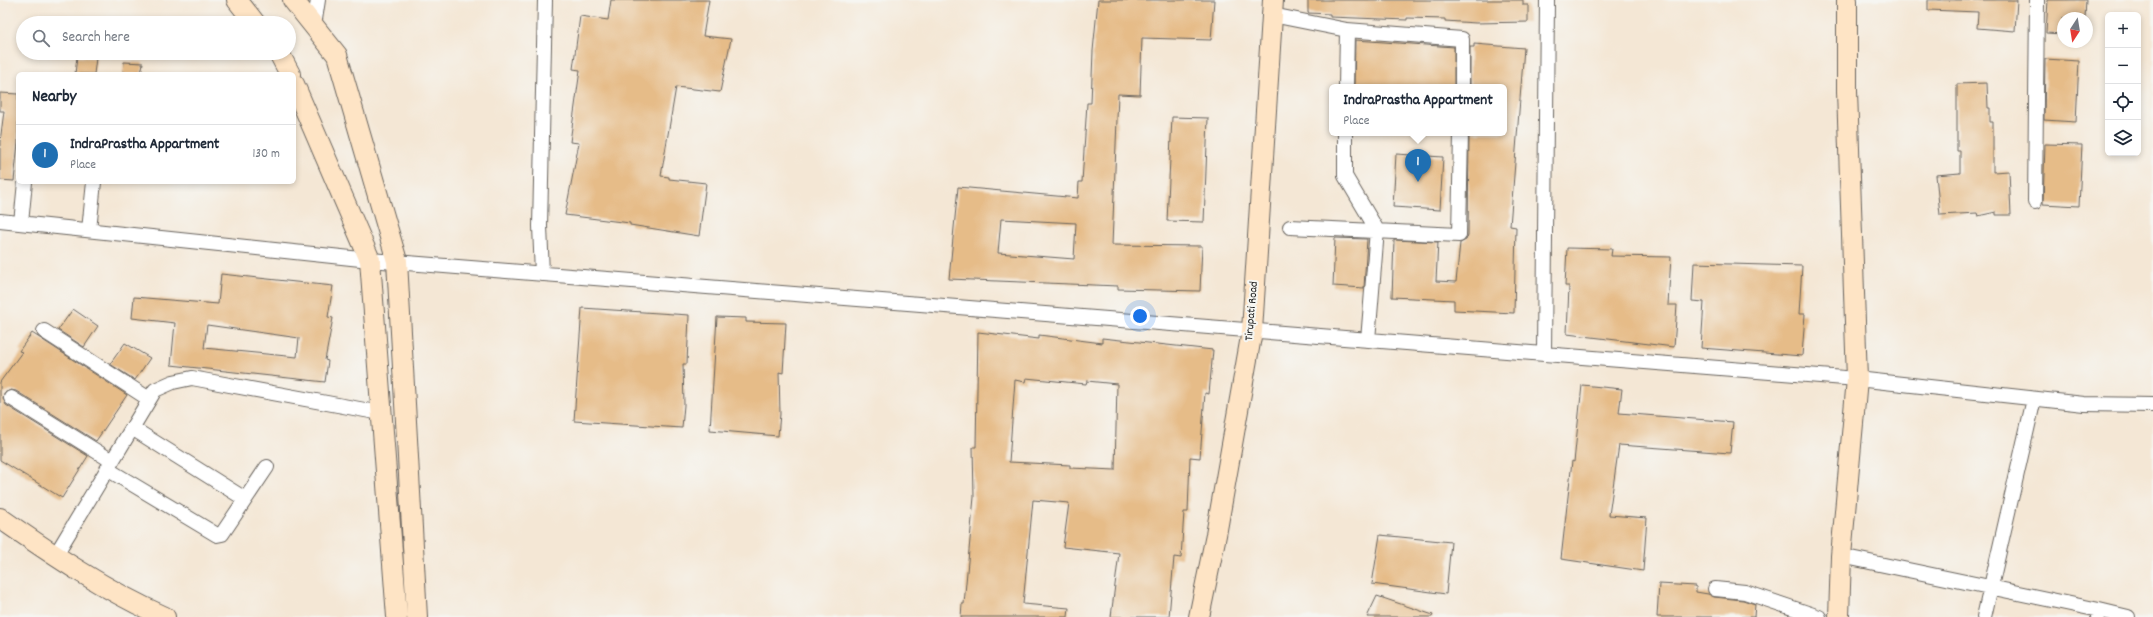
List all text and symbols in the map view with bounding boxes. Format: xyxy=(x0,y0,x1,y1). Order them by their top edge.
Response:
north arrow xyxy=(2057,12,2093,48)
map controls xyxy=(2105,12,2141,156)
button: + xyxy=(2105,12,2141,48)
search box xyxy=(16,16,296,60)
icon: search xyxy=(30,27,52,49)
text: Search here xyxy=(62,27,130,49)
button: − xyxy=(2105,48,2141,84)
popup xyxy=(1329,84,1507,136)
button: locate xyxy=(2105,84,2141,120)
text: Nearby xyxy=(32,86,76,110)
text: IndraPrastha Appartment xyxy=(1343,90,1493,112)
text: Place xyxy=(1343,112,1369,131)
button: layers xyxy=(2105,120,2141,156)
text: IndraPrastha Appartment xyxy=(70,134,219,156)
text: 1 xyxy=(44,145,46,164)
text: 130 m xyxy=(252,145,280,164)
pin: 1 xyxy=(1405,149,1431,182)
text: Place xyxy=(70,156,96,175)
street label: Tirupati Road xyxy=(1241,281,1263,341)
your location xyxy=(1130,306,1150,326)

